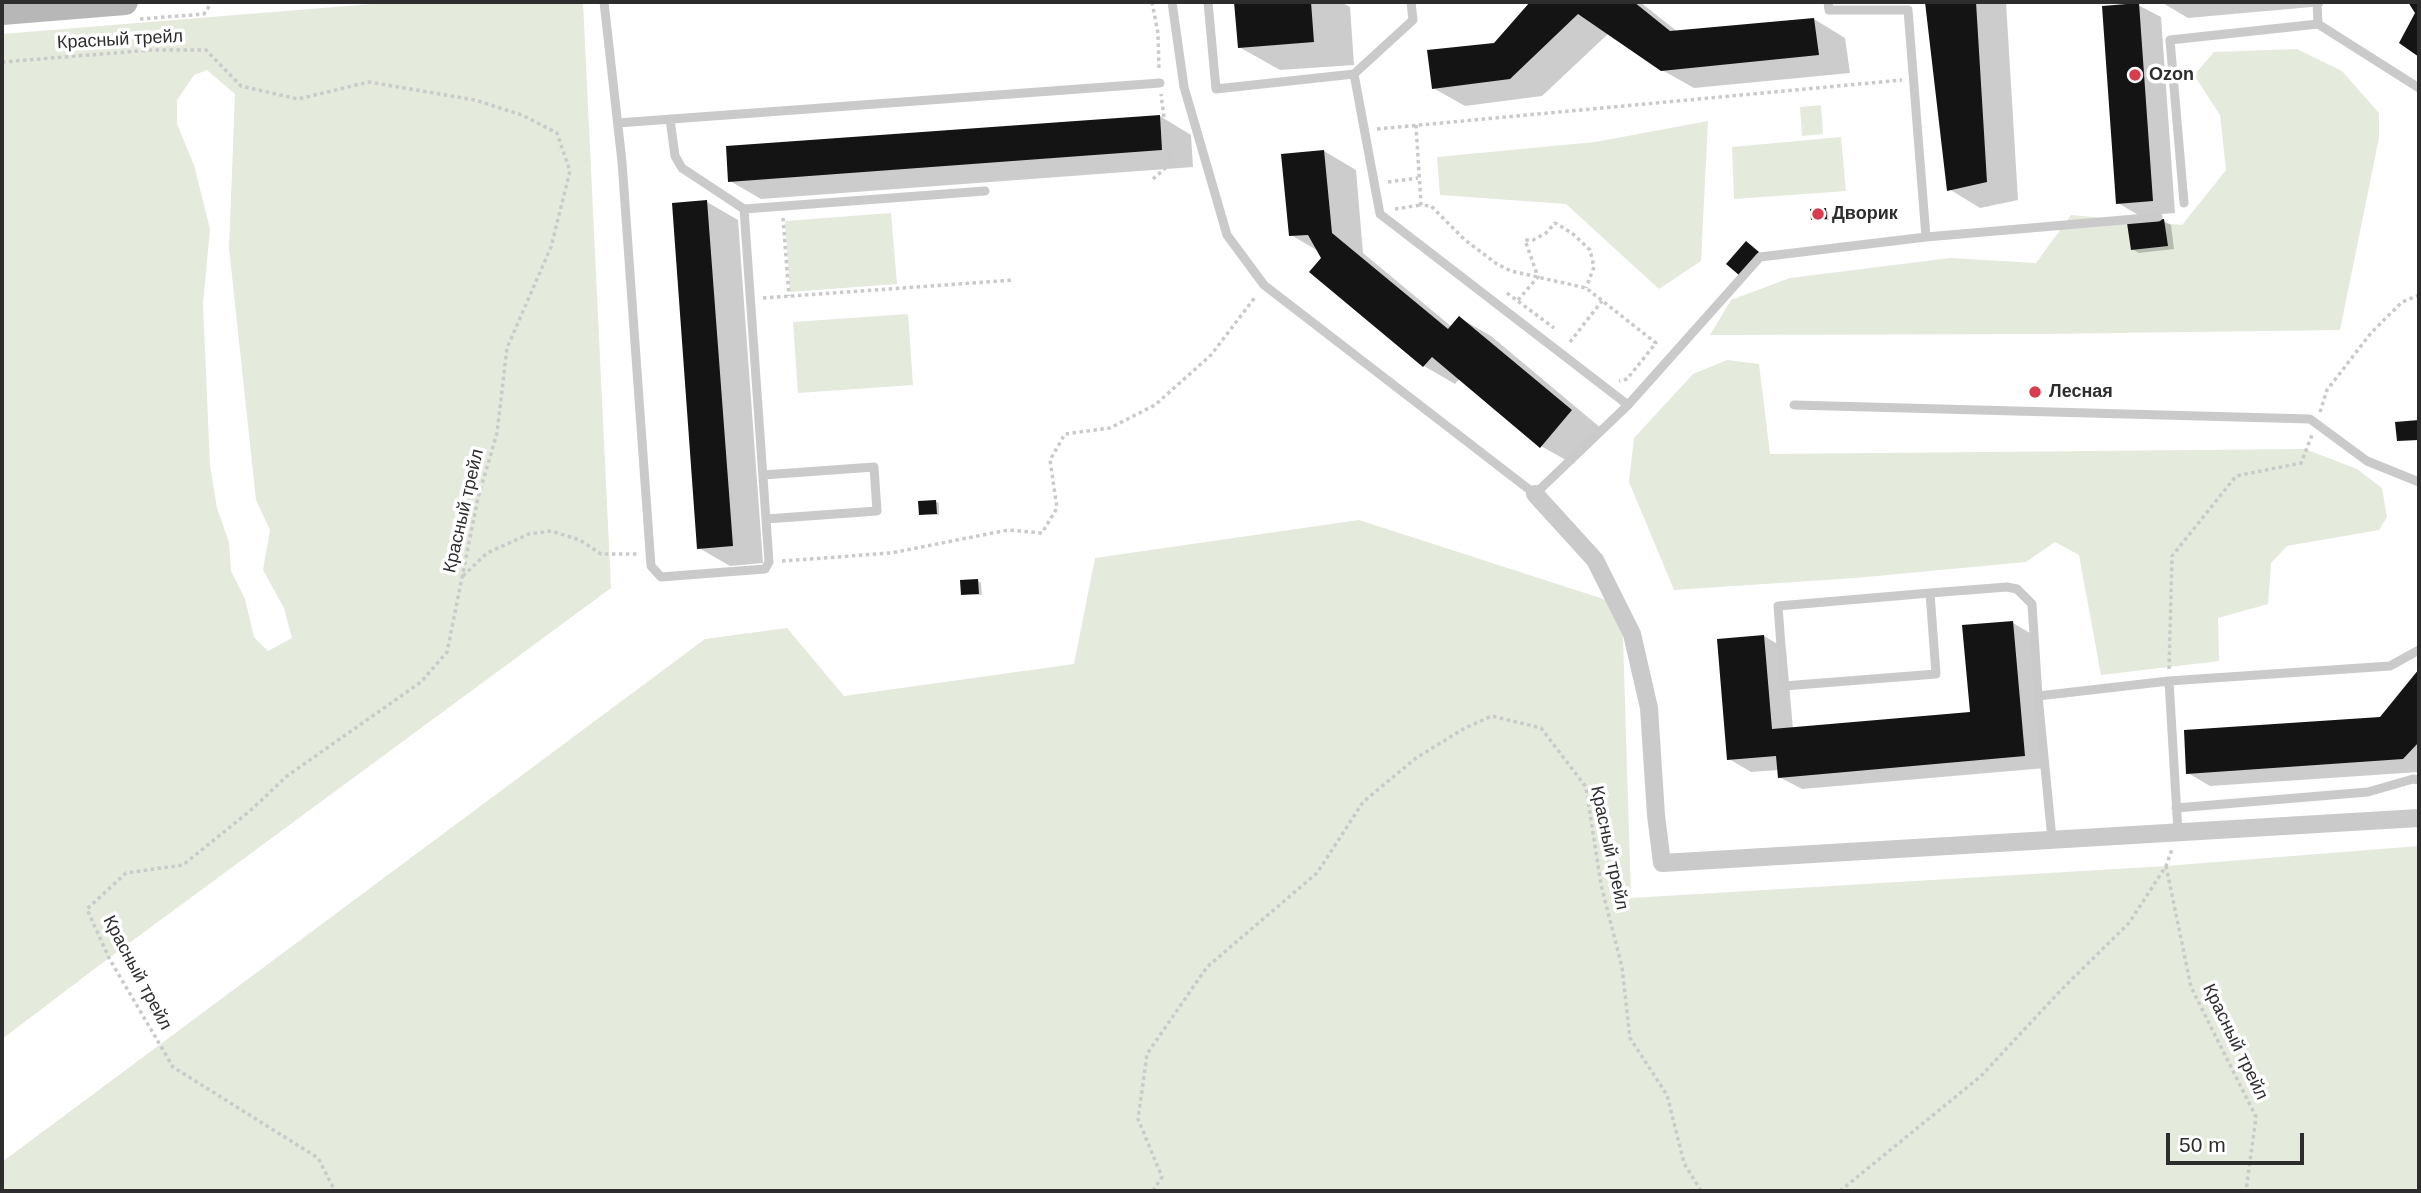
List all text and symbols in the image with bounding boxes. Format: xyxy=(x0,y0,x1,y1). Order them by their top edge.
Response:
street label: Красный трейл xyxy=(56,26,184,54)
place label: Ozon xyxy=(2149,64,2194,86)
marker: Ozon xyxy=(2127,67,2143,83)
place label: Дворик xyxy=(1832,203,1898,225)
marker: Дворик xyxy=(1810,206,1826,222)
place label: Лесная xyxy=(2049,381,2113,403)
marker: Лесная xyxy=(2027,384,2043,400)
street label: Красный трейл xyxy=(439,447,489,575)
street label: Красный трейл xyxy=(1585,784,1633,912)
street label: Красный трейл xyxy=(98,912,176,1034)
street label: Красный трейл xyxy=(2198,981,2272,1103)
scale bar xyxy=(2169,1120,2307,1164)
text: 50 m xyxy=(2179,1133,2226,1156)

